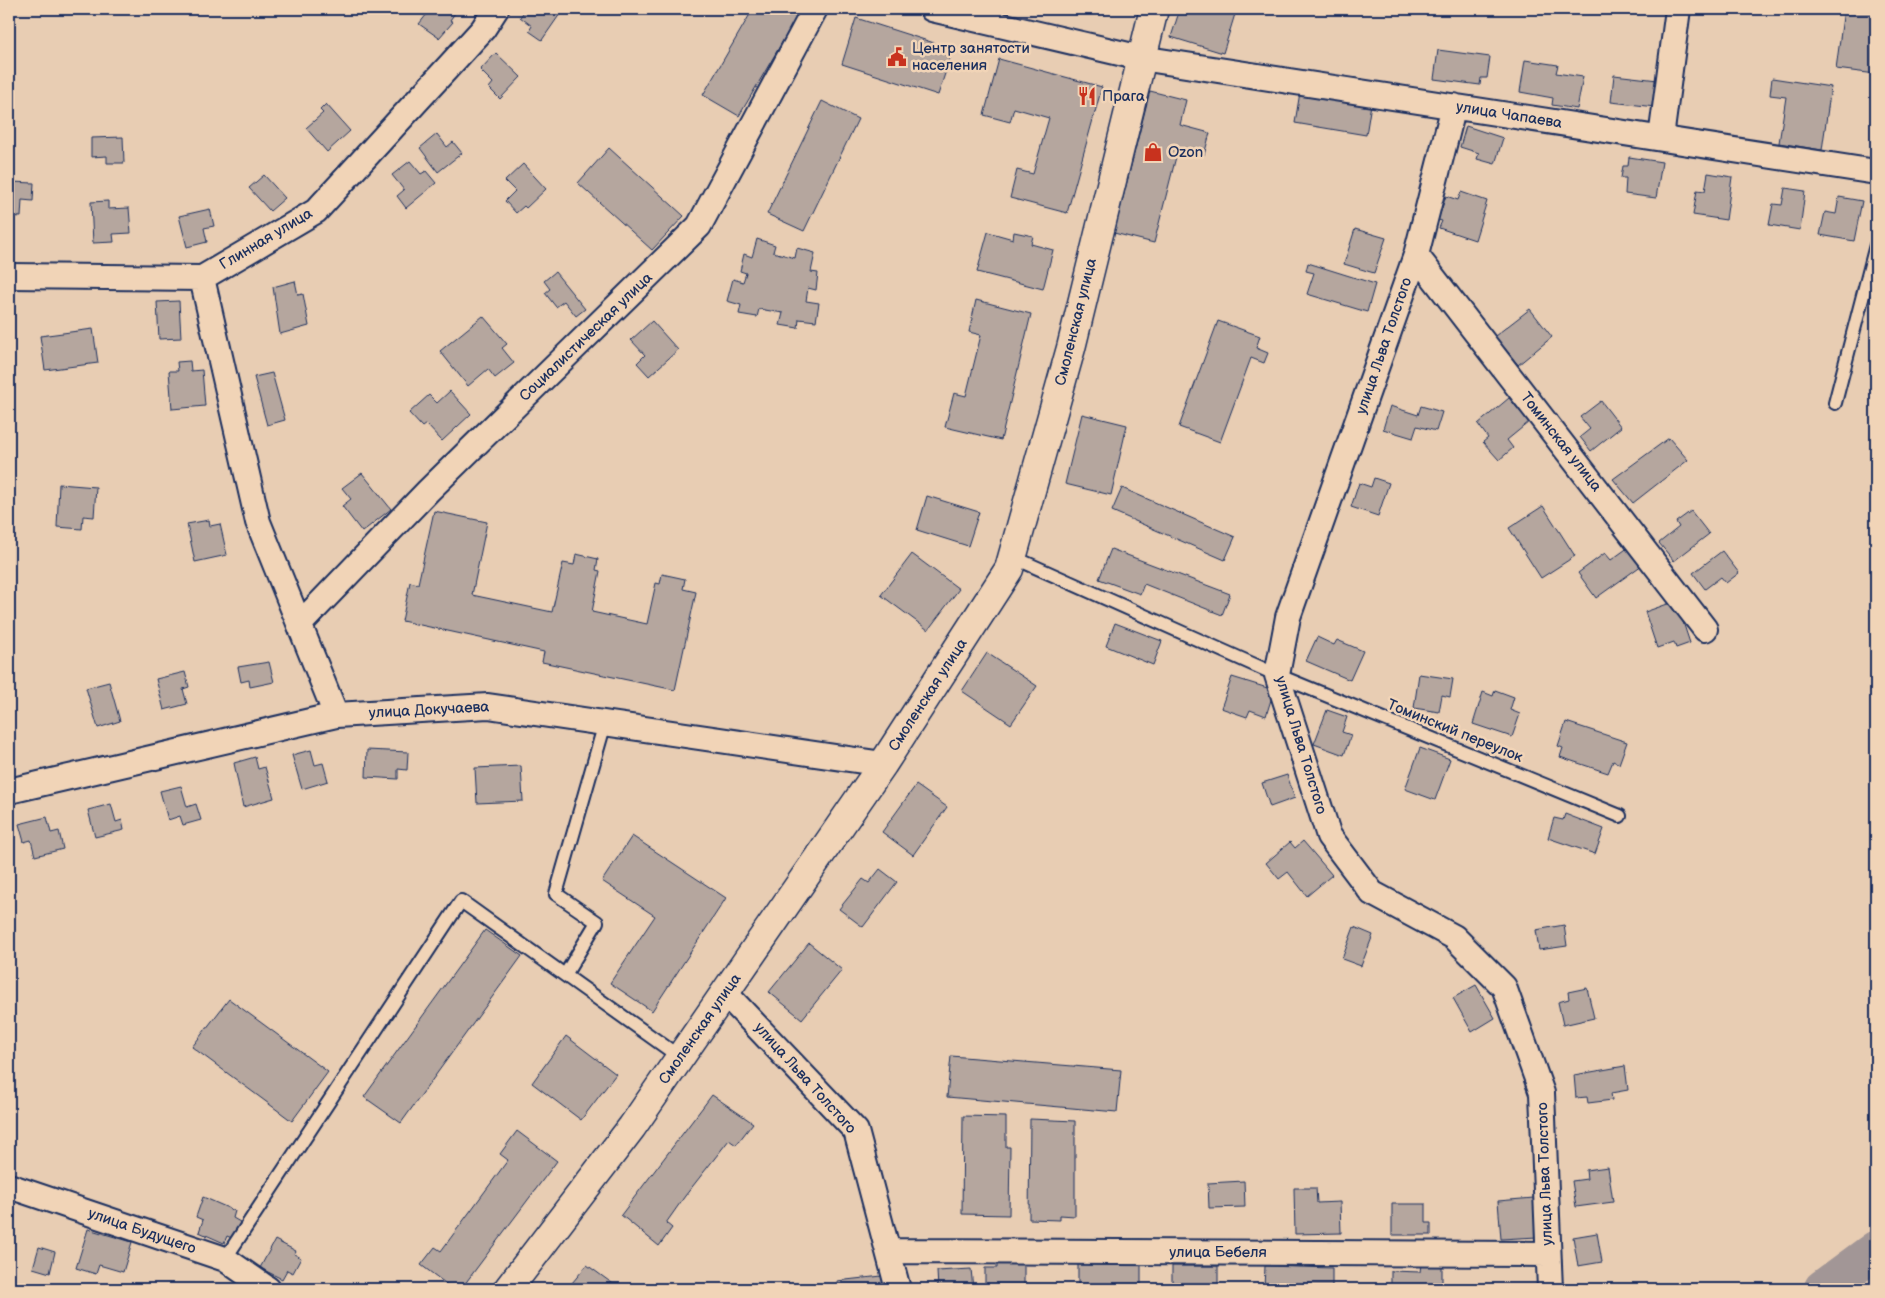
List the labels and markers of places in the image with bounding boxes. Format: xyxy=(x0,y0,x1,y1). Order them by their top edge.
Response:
place label: Центр занятости населения xyxy=(912,39,1030,75)
public building icon: Центр занятости населения xyxy=(886,46,908,68)
restaurant icon: Прага xyxy=(1076,85,1098,107)
place label: Прага xyxy=(1102,87,1145,106)
shop icon: Ozon xyxy=(1142,141,1164,163)
place label: Ozon xyxy=(1168,143,1203,162)

